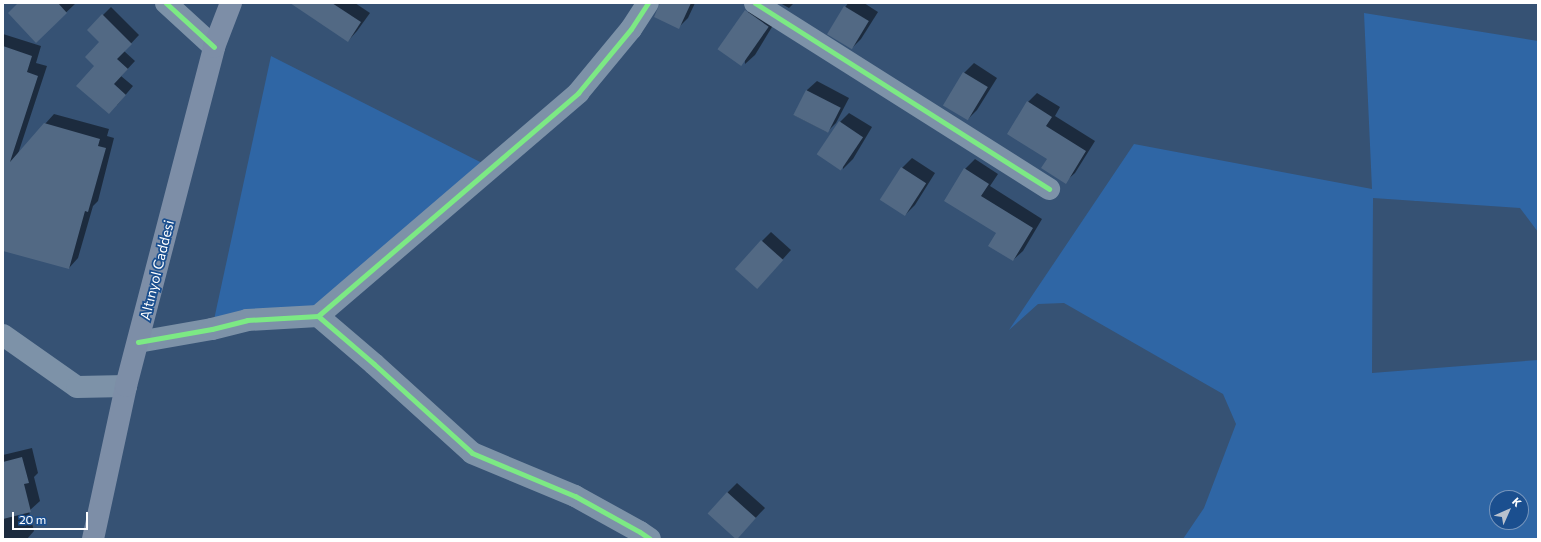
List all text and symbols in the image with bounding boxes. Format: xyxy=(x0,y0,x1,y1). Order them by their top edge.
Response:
street label: Altınyol Caddesi xyxy=(136,218,178,322)
north arrow xyxy=(1489,490,1529,530)
text: K xyxy=(1510,495,1524,509)
scale bar xyxy=(14,504,90,530)
text: 20 m xyxy=(19,512,46,526)

